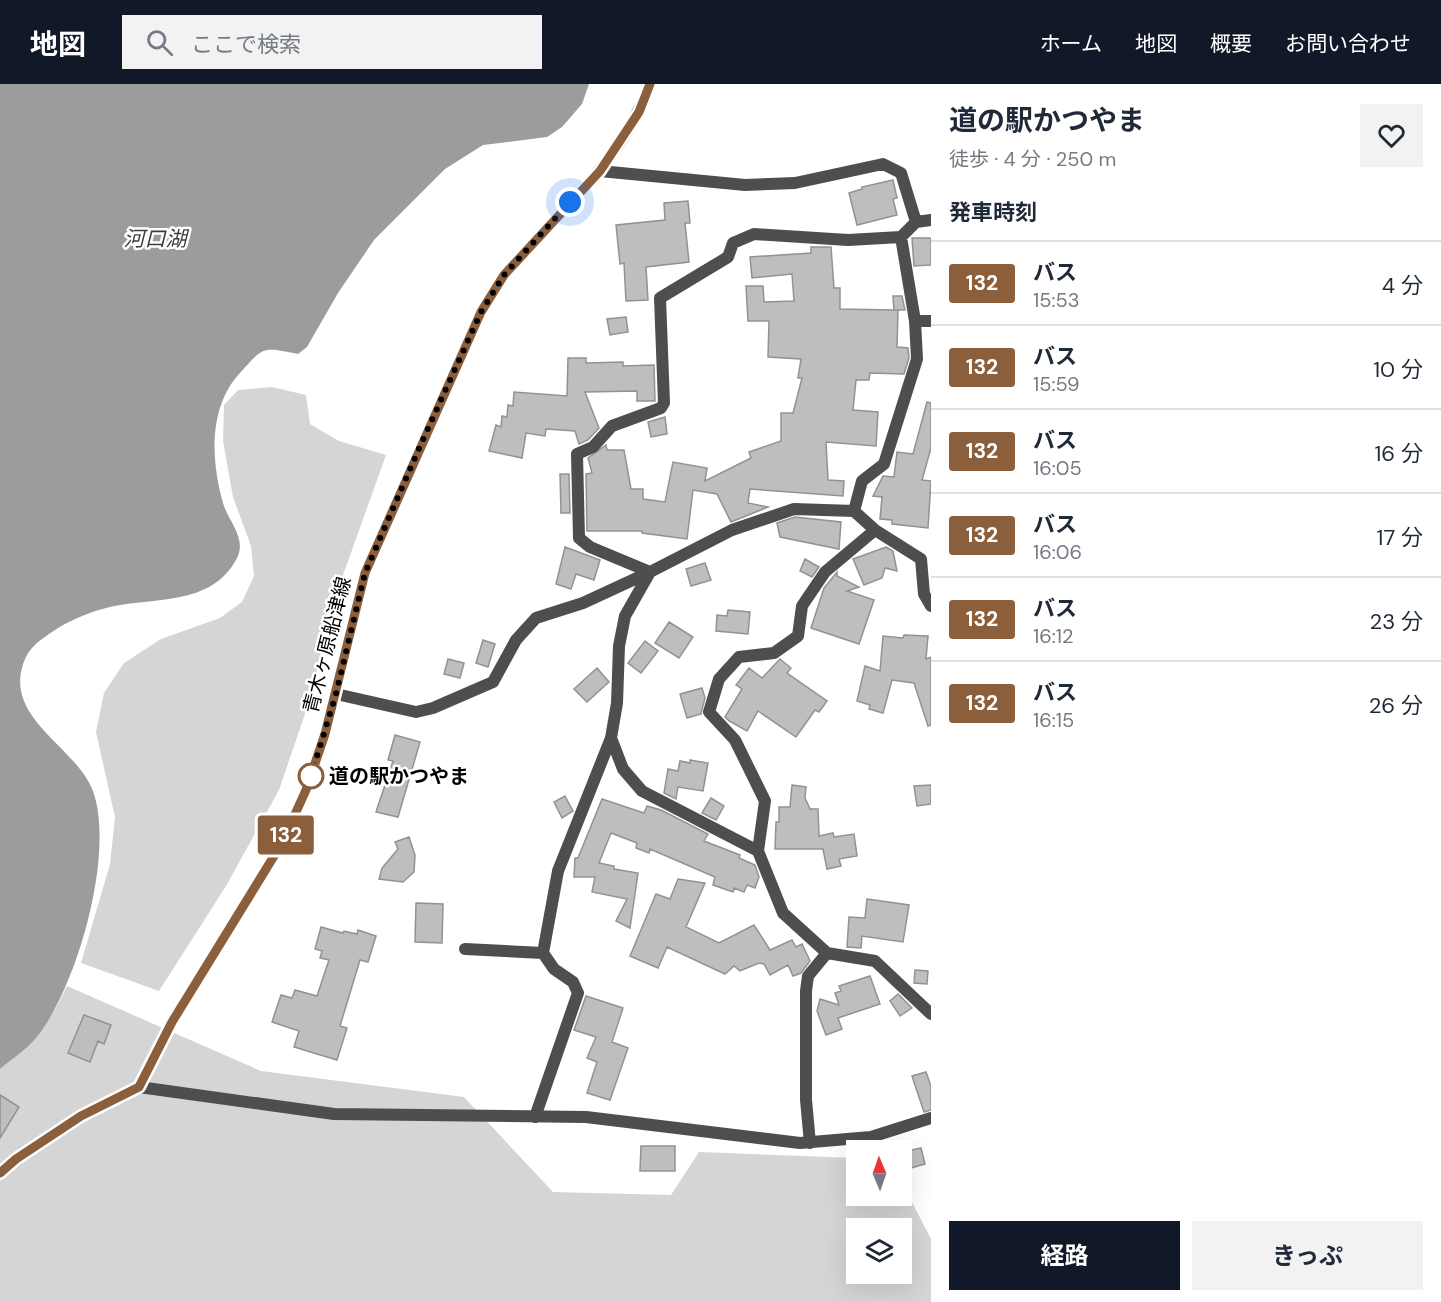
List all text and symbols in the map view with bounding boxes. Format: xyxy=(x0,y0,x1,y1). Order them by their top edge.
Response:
search box xyxy=(122,15,542,69)
text: 地図 xyxy=(30,26,86,63)
icon: search xyxy=(143,26,176,59)
text: ここで検索 xyxy=(191,30,301,59)
text: ホーム xyxy=(1040,30,1102,58)
text: 地図 xyxy=(1135,30,1177,58)
text: 概要 xyxy=(1210,30,1252,58)
text: お問い合わせ xyxy=(1285,30,1411,58)
text: 道の駅かつやま xyxy=(949,102,1145,139)
button: heart xyxy=(1360,104,1423,167)
text: 徒歩 · 4 分 · 250 m xyxy=(949,146,1116,172)
your location xyxy=(555,187,585,217)
text: 発車時刻 xyxy=(949,198,1037,227)
water label: 河口湖 xyxy=(124,225,189,253)
text: バス xyxy=(1033,258,1077,287)
text: 132 xyxy=(966,269,998,297)
text: 4 分 xyxy=(1382,271,1423,300)
text: 15:53 xyxy=(1033,287,1080,313)
text: バス xyxy=(1033,342,1077,371)
text: 132 xyxy=(966,353,998,381)
text: 10 分 xyxy=(1373,355,1423,384)
text: 15:59 xyxy=(1033,371,1080,397)
text: バス xyxy=(1033,426,1077,455)
text: 132 xyxy=(966,437,998,465)
text: 16 分 xyxy=(1374,439,1423,468)
text: 16:05 xyxy=(1033,455,1082,481)
text: バス xyxy=(1033,510,1077,539)
text: 132 xyxy=(966,521,998,549)
text: 17 分 xyxy=(1377,523,1423,552)
text: 16:06 xyxy=(1033,539,1082,565)
street label: 青木ヶ原船津線 xyxy=(297,574,357,716)
text: バス xyxy=(1033,594,1077,623)
text: 132 xyxy=(966,605,998,633)
text: 23 分 xyxy=(1369,607,1423,636)
text: 16:12 xyxy=(1033,623,1074,649)
text: バス xyxy=(1033,678,1077,707)
text: 132 xyxy=(966,689,998,717)
text: 26 分 xyxy=(1369,691,1423,720)
text: 16:15 xyxy=(1033,707,1074,733)
marker: 道の駅かつやま xyxy=(298,763,324,789)
place label: 道の駅かつやま xyxy=(329,763,469,789)
line badge: 132 xyxy=(252,816,320,855)
text: 132 xyxy=(270,821,302,849)
north arrow xyxy=(846,1140,912,1206)
map controls xyxy=(846,1140,912,1284)
button: layers xyxy=(846,1218,912,1284)
button: 経路 xyxy=(949,1221,1180,1290)
button: きっぷ xyxy=(1192,1221,1423,1290)

